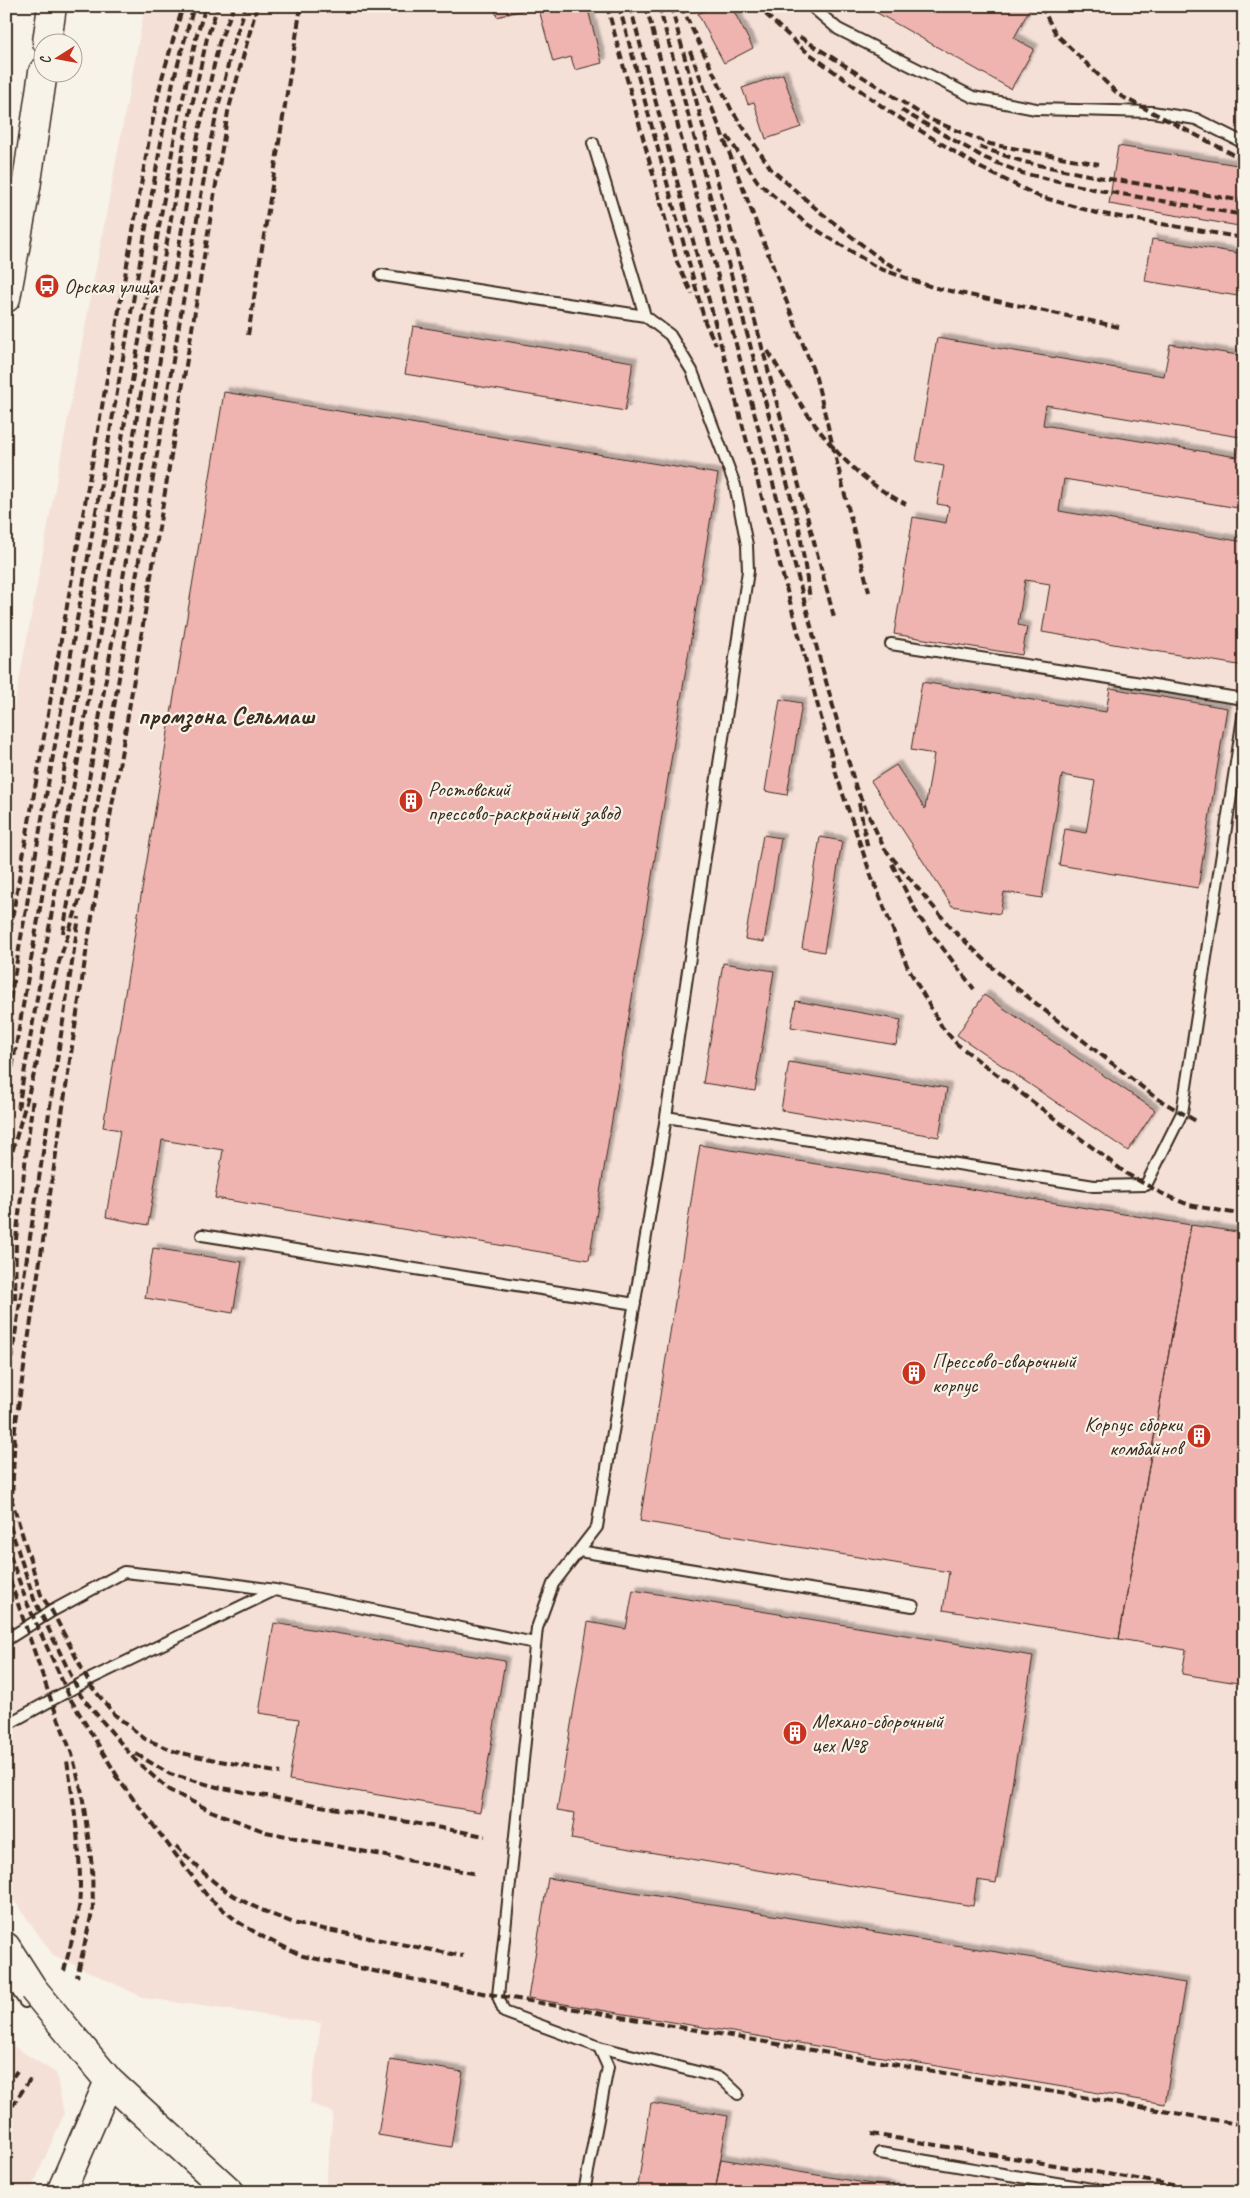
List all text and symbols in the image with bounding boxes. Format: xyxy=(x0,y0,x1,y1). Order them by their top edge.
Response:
north arrow xyxy=(32,32,82,82)
text: С xyxy=(36,53,55,65)
bus stop icon: Орская улица xyxy=(34,273,60,299)
place label: Орская улица xyxy=(64,273,159,299)
district label: промзона Сельмаш xyxy=(137,699,316,732)
place label: Ростовский прессово-раскройный завод xyxy=(428,776,621,827)
building icon: Ростовский прессово-раскройный завод xyxy=(398,788,424,814)
place label: Прессово-сварочный корпус xyxy=(932,1348,1077,1398)
building icon: Прессово-сварочный корпус xyxy=(901,1360,927,1386)
place label: Корпус сборки комбайнов xyxy=(1084,1411,1186,1461)
building icon: Корпус сборки комбайнов xyxy=(1186,1423,1212,1449)
place label: Механо-сборочный цех №8 xyxy=(812,1708,945,1758)
building icon: Механо-сборочный цех №8 xyxy=(782,1720,808,1746)

